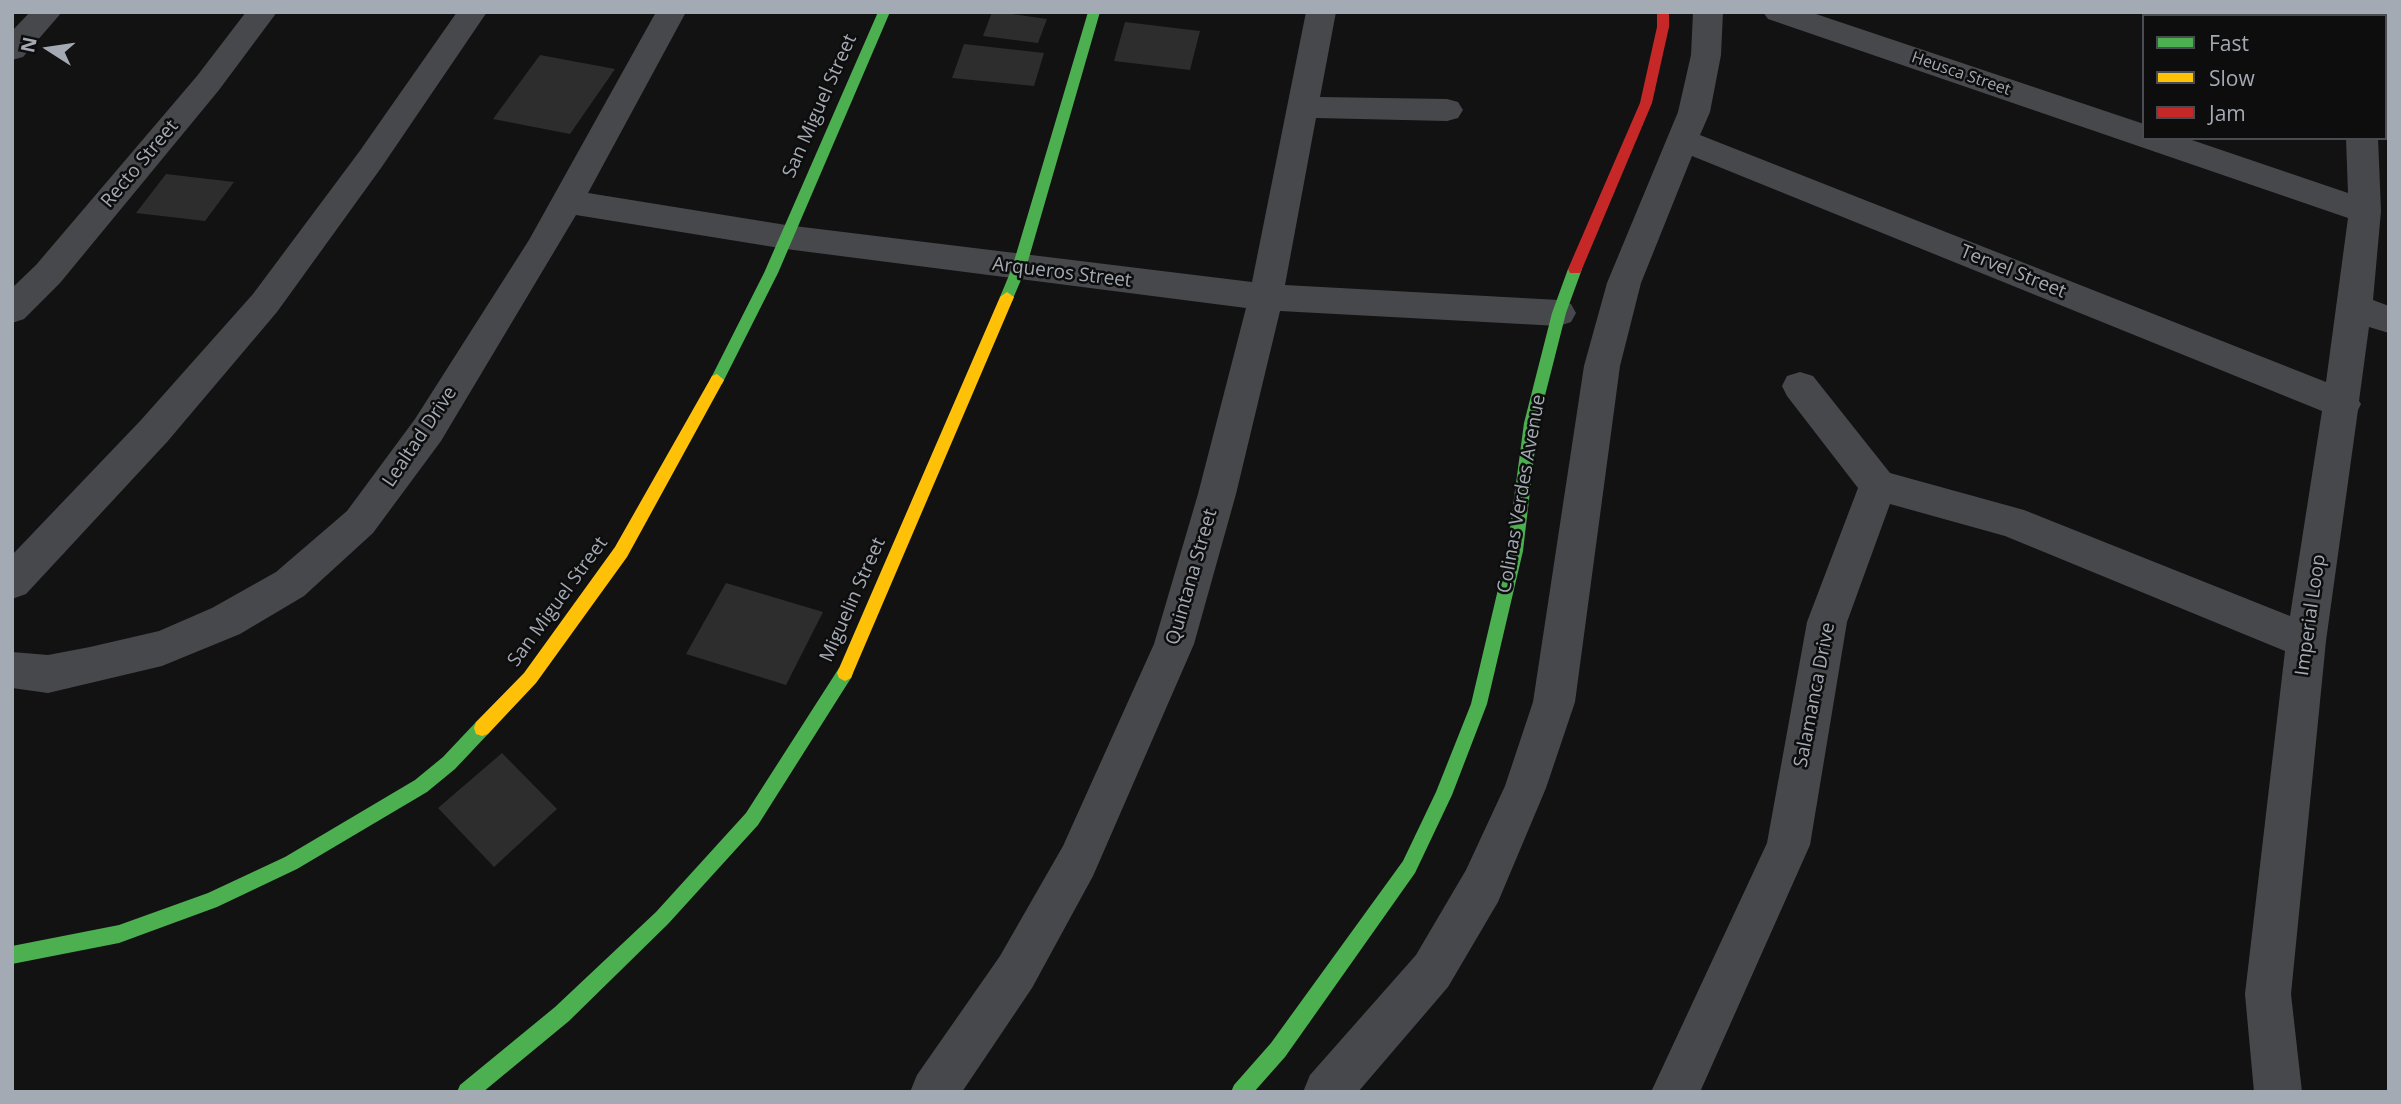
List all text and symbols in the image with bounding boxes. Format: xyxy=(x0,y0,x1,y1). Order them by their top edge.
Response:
north arrow xyxy=(14,14,84,84)
legend xyxy=(2142,14,2387,140)
text: Fast xyxy=(2209,29,2249,57)
street label: San Miguel Street xyxy=(778,31,862,181)
text: N xyxy=(14,34,43,55)
street label: Heusca Street xyxy=(1909,48,2013,100)
text: Slow xyxy=(2209,64,2255,92)
text: Jam xyxy=(2209,99,2246,127)
street label: Recto Street xyxy=(97,115,183,213)
street label: Tervel Street xyxy=(1957,240,2069,304)
street label: Arqueros Street xyxy=(991,253,1133,293)
street label: Lealtad Drive xyxy=(378,382,462,492)
street label: Colinas Verdes Avenue xyxy=(1493,393,1551,595)
street label: Quintana Street xyxy=(1162,506,1222,648)
street label: San Miguel Street xyxy=(503,533,613,671)
street label: Miguelin Street xyxy=(815,534,891,666)
street label: Imperial Loop xyxy=(2291,553,2331,677)
street label: Salamanca Drive xyxy=(1790,621,1840,769)

